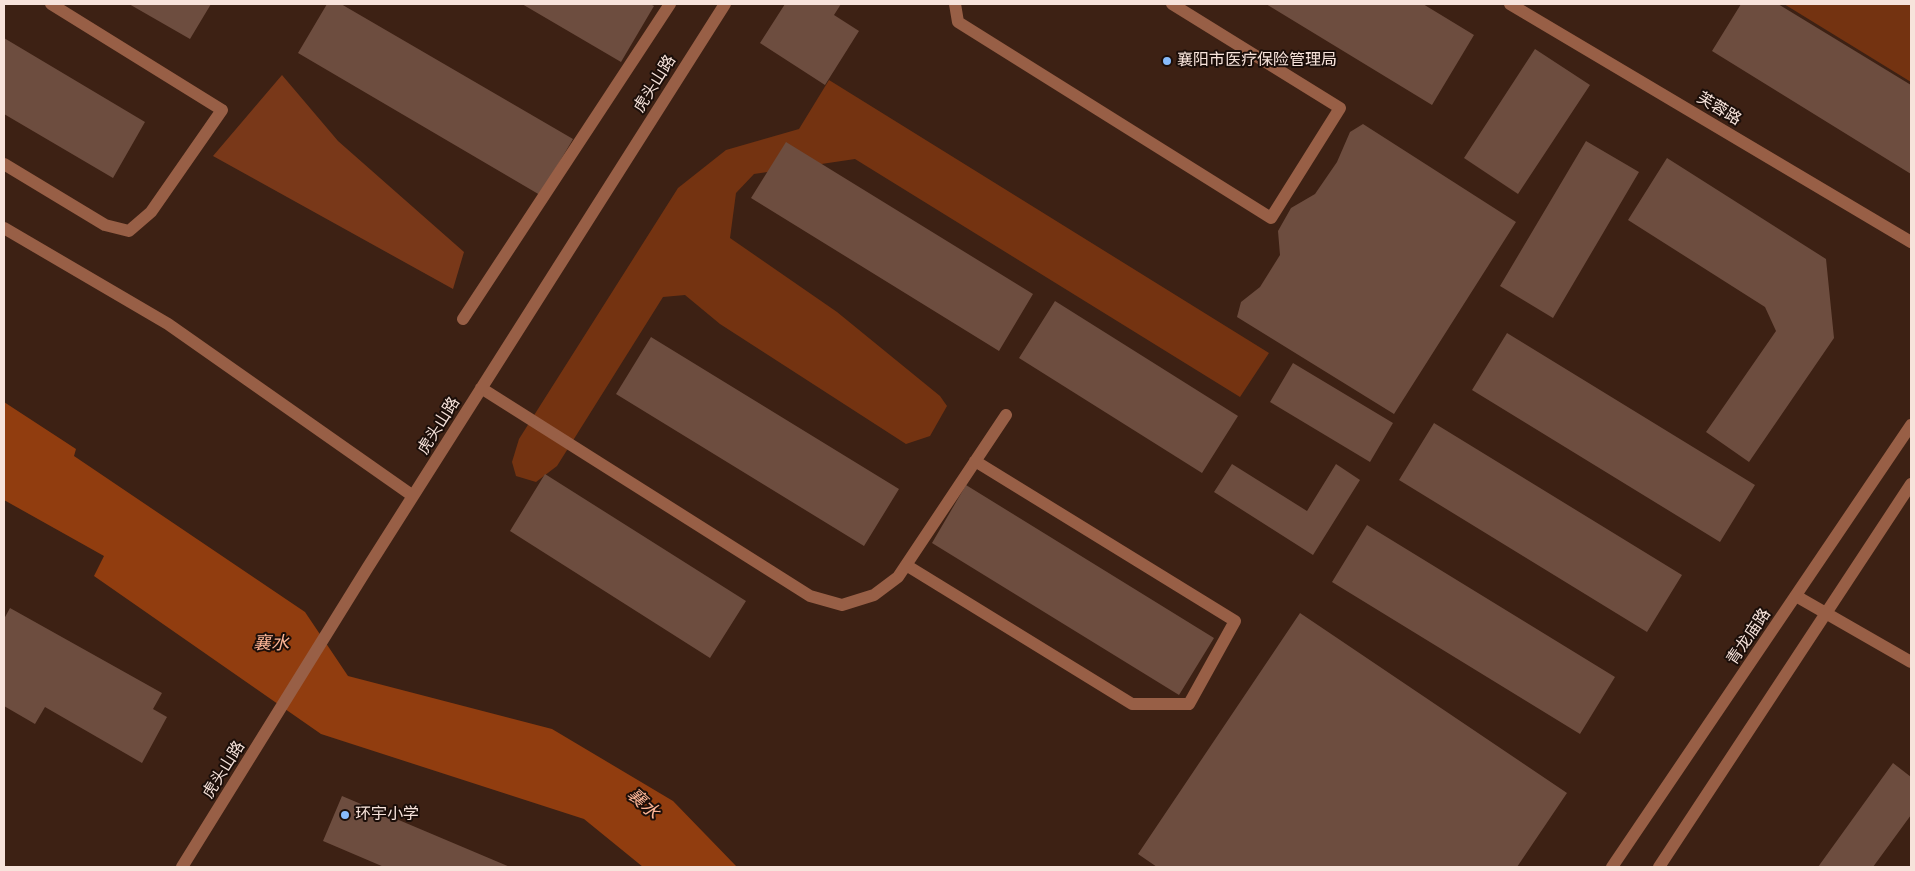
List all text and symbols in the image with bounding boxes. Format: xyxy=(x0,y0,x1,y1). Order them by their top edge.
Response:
place label: 襄阳市医疗保险管理局 xyxy=(1177,51,1337,71)
street label: 虎头山路 xyxy=(630,52,680,116)
marker: 襄阳市医疗保险管理局 xyxy=(1161,55,1173,67)
street label: 芙蓉路 xyxy=(1693,88,1745,130)
street label: 虎头山路 xyxy=(414,394,464,458)
street label: 青龙庙路 xyxy=(1723,605,1775,669)
water label: 襄水 xyxy=(253,633,289,655)
street label: 虎头山路 xyxy=(199,738,249,802)
water label: 襄水 xyxy=(622,784,664,824)
place label: 环宇小学 xyxy=(355,805,419,825)
marker: 环宇小学 xyxy=(339,809,351,821)

